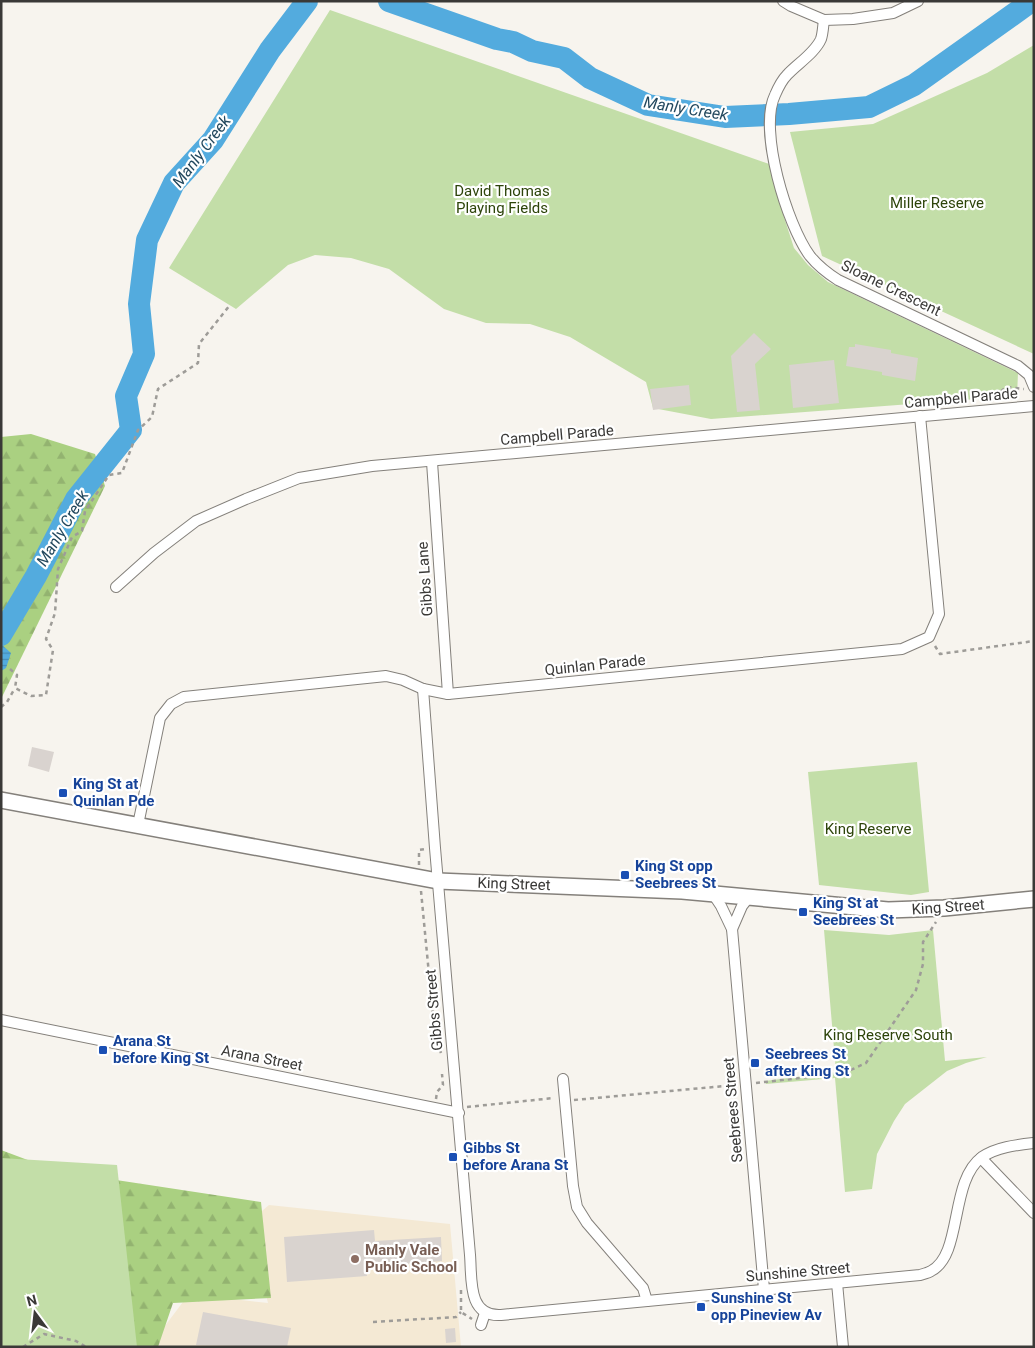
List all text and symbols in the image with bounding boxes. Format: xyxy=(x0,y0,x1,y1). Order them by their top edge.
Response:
water label: Manly Creek xyxy=(642,92,731,125)
water label: Manly Creek xyxy=(168,111,235,191)
park label: David Thomas Playing Fields xyxy=(454,182,550,217)
park label: Miller Reserve xyxy=(890,194,984,212)
street label: Sloane Crescent xyxy=(838,256,944,320)
street label: Campbell Parade xyxy=(904,384,1019,412)
street label: Campbell Parade xyxy=(500,421,615,449)
water label: Manly Creek xyxy=(32,486,93,570)
street label: Gibbs Lane xyxy=(413,541,437,617)
street label: Quinlan Parade xyxy=(544,651,646,679)
place label: King St at Quinlan Pde xyxy=(73,775,154,810)
marker: King St at Quinlan Pde xyxy=(57,787,69,799)
park label: King Reserve xyxy=(825,820,911,838)
place label: King St opp Seebrees St xyxy=(635,857,716,892)
marker: King St opp Seebrees St xyxy=(619,869,631,881)
street label: King Street xyxy=(477,874,551,894)
place label: King St at Seebrees St xyxy=(813,894,894,929)
street label: King Street xyxy=(911,895,985,919)
marker: King St at Seebrees St xyxy=(797,906,809,918)
street label: Gibbs Street xyxy=(421,968,447,1052)
park label: King Reserve South xyxy=(823,1026,953,1044)
place label: Arana St before King St xyxy=(113,1032,209,1067)
street label: Arana Street xyxy=(220,1041,304,1075)
marker: Arana St before King St xyxy=(97,1044,109,1056)
place label: Seebrees St after King St xyxy=(765,1045,849,1080)
street label: Seebrees Street xyxy=(719,1057,747,1163)
marker: Seebrees St after King St xyxy=(749,1057,761,1069)
place label: Gibbs St before Arana St xyxy=(463,1139,568,1174)
marker: Gibbs St before Arana St xyxy=(447,1151,459,1163)
place label: Manly Vale Public School xyxy=(365,1241,457,1276)
marker: Manly Vale Public School xyxy=(349,1253,361,1265)
street label: Sunshine Street xyxy=(745,1258,851,1286)
north arrow xyxy=(10,1288,60,1338)
place label: Sunshine St opp Pineview Av xyxy=(711,1289,822,1324)
text: N xyxy=(25,1291,38,1309)
marker: Sunshine St opp Pineview Av xyxy=(695,1301,707,1313)

